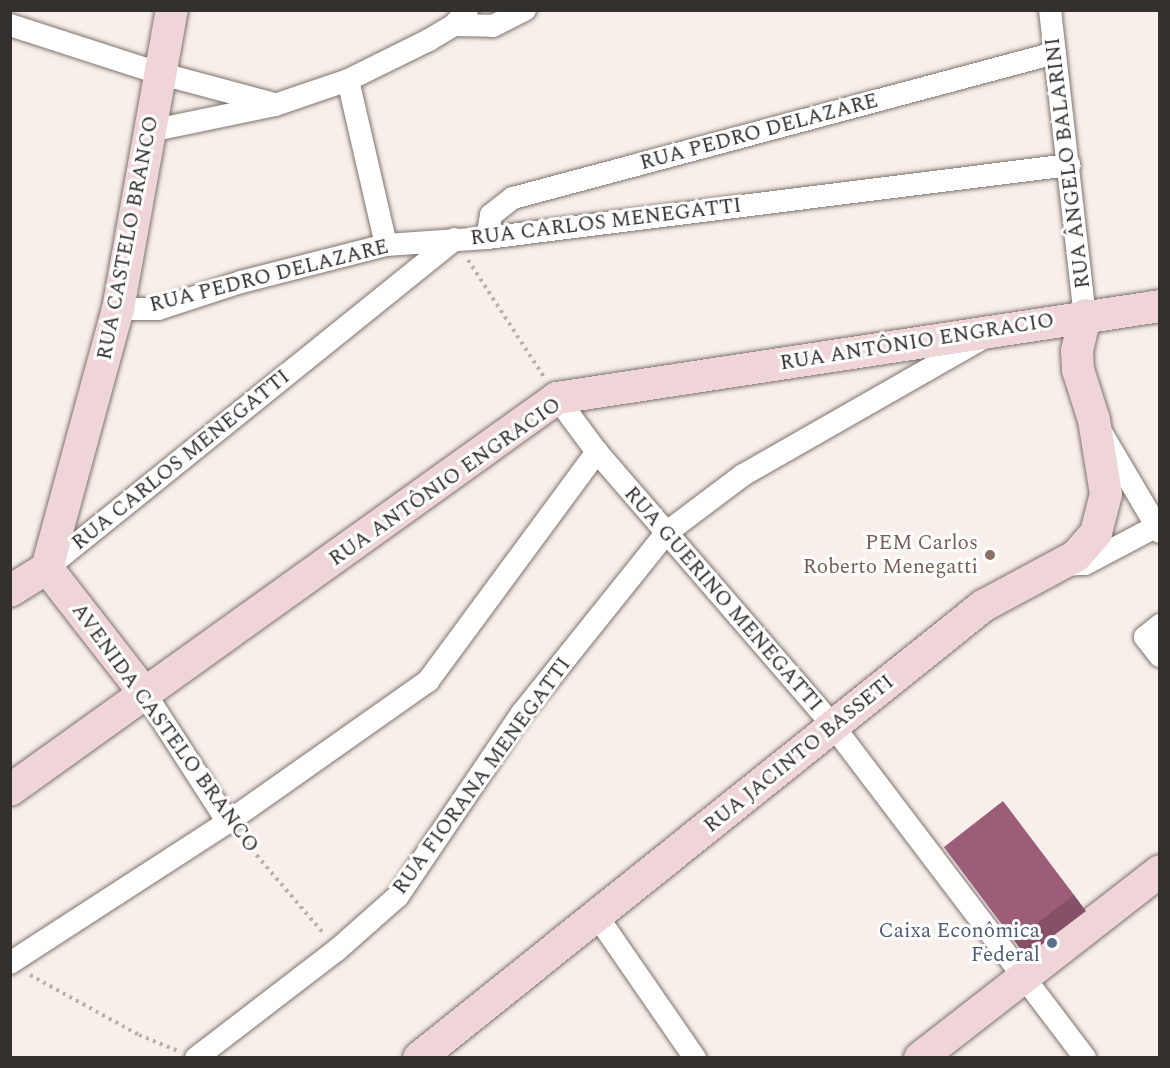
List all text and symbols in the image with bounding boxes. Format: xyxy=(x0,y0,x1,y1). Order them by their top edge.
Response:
street label: RUA ÂNGELO BALARINI xyxy=(1040,36,1096,290)
street label: RUA PEDRO DELAZARE xyxy=(637,88,881,176)
street label: RUA CASTELO BRANCO xyxy=(92,114,164,362)
street label: RUA CARLOS MENEGATTI xyxy=(469,193,743,251)
street label: RUA PEDRO DELAZARE xyxy=(147,234,391,318)
street label: RUA ANTÔNIO ENGRACIO xyxy=(778,308,1056,376)
street label: RUA CARLOS MENEGATTI xyxy=(67,364,295,556)
street label: RUA ANTÔNIO ENGRACIO xyxy=(324,392,566,572)
street label: RUA GUERINO MENEGATTI xyxy=(618,481,828,717)
place label: PEM Carlos Roberto Menegatti xyxy=(803,530,978,580)
marker: PEM Carlos Roberto Menegatti xyxy=(983,548,997,562)
street label: AVENIDA CASTELO BRANCO xyxy=(66,598,264,858)
street label: RUA FIORANA MENEGATTI xyxy=(387,652,577,900)
street label: RUA JACINTO BASSETI xyxy=(699,670,899,838)
place label: Caixa Econômica Federal xyxy=(878,918,1040,968)
marker: Caixa Econômica Federal xyxy=(1045,936,1059,950)

